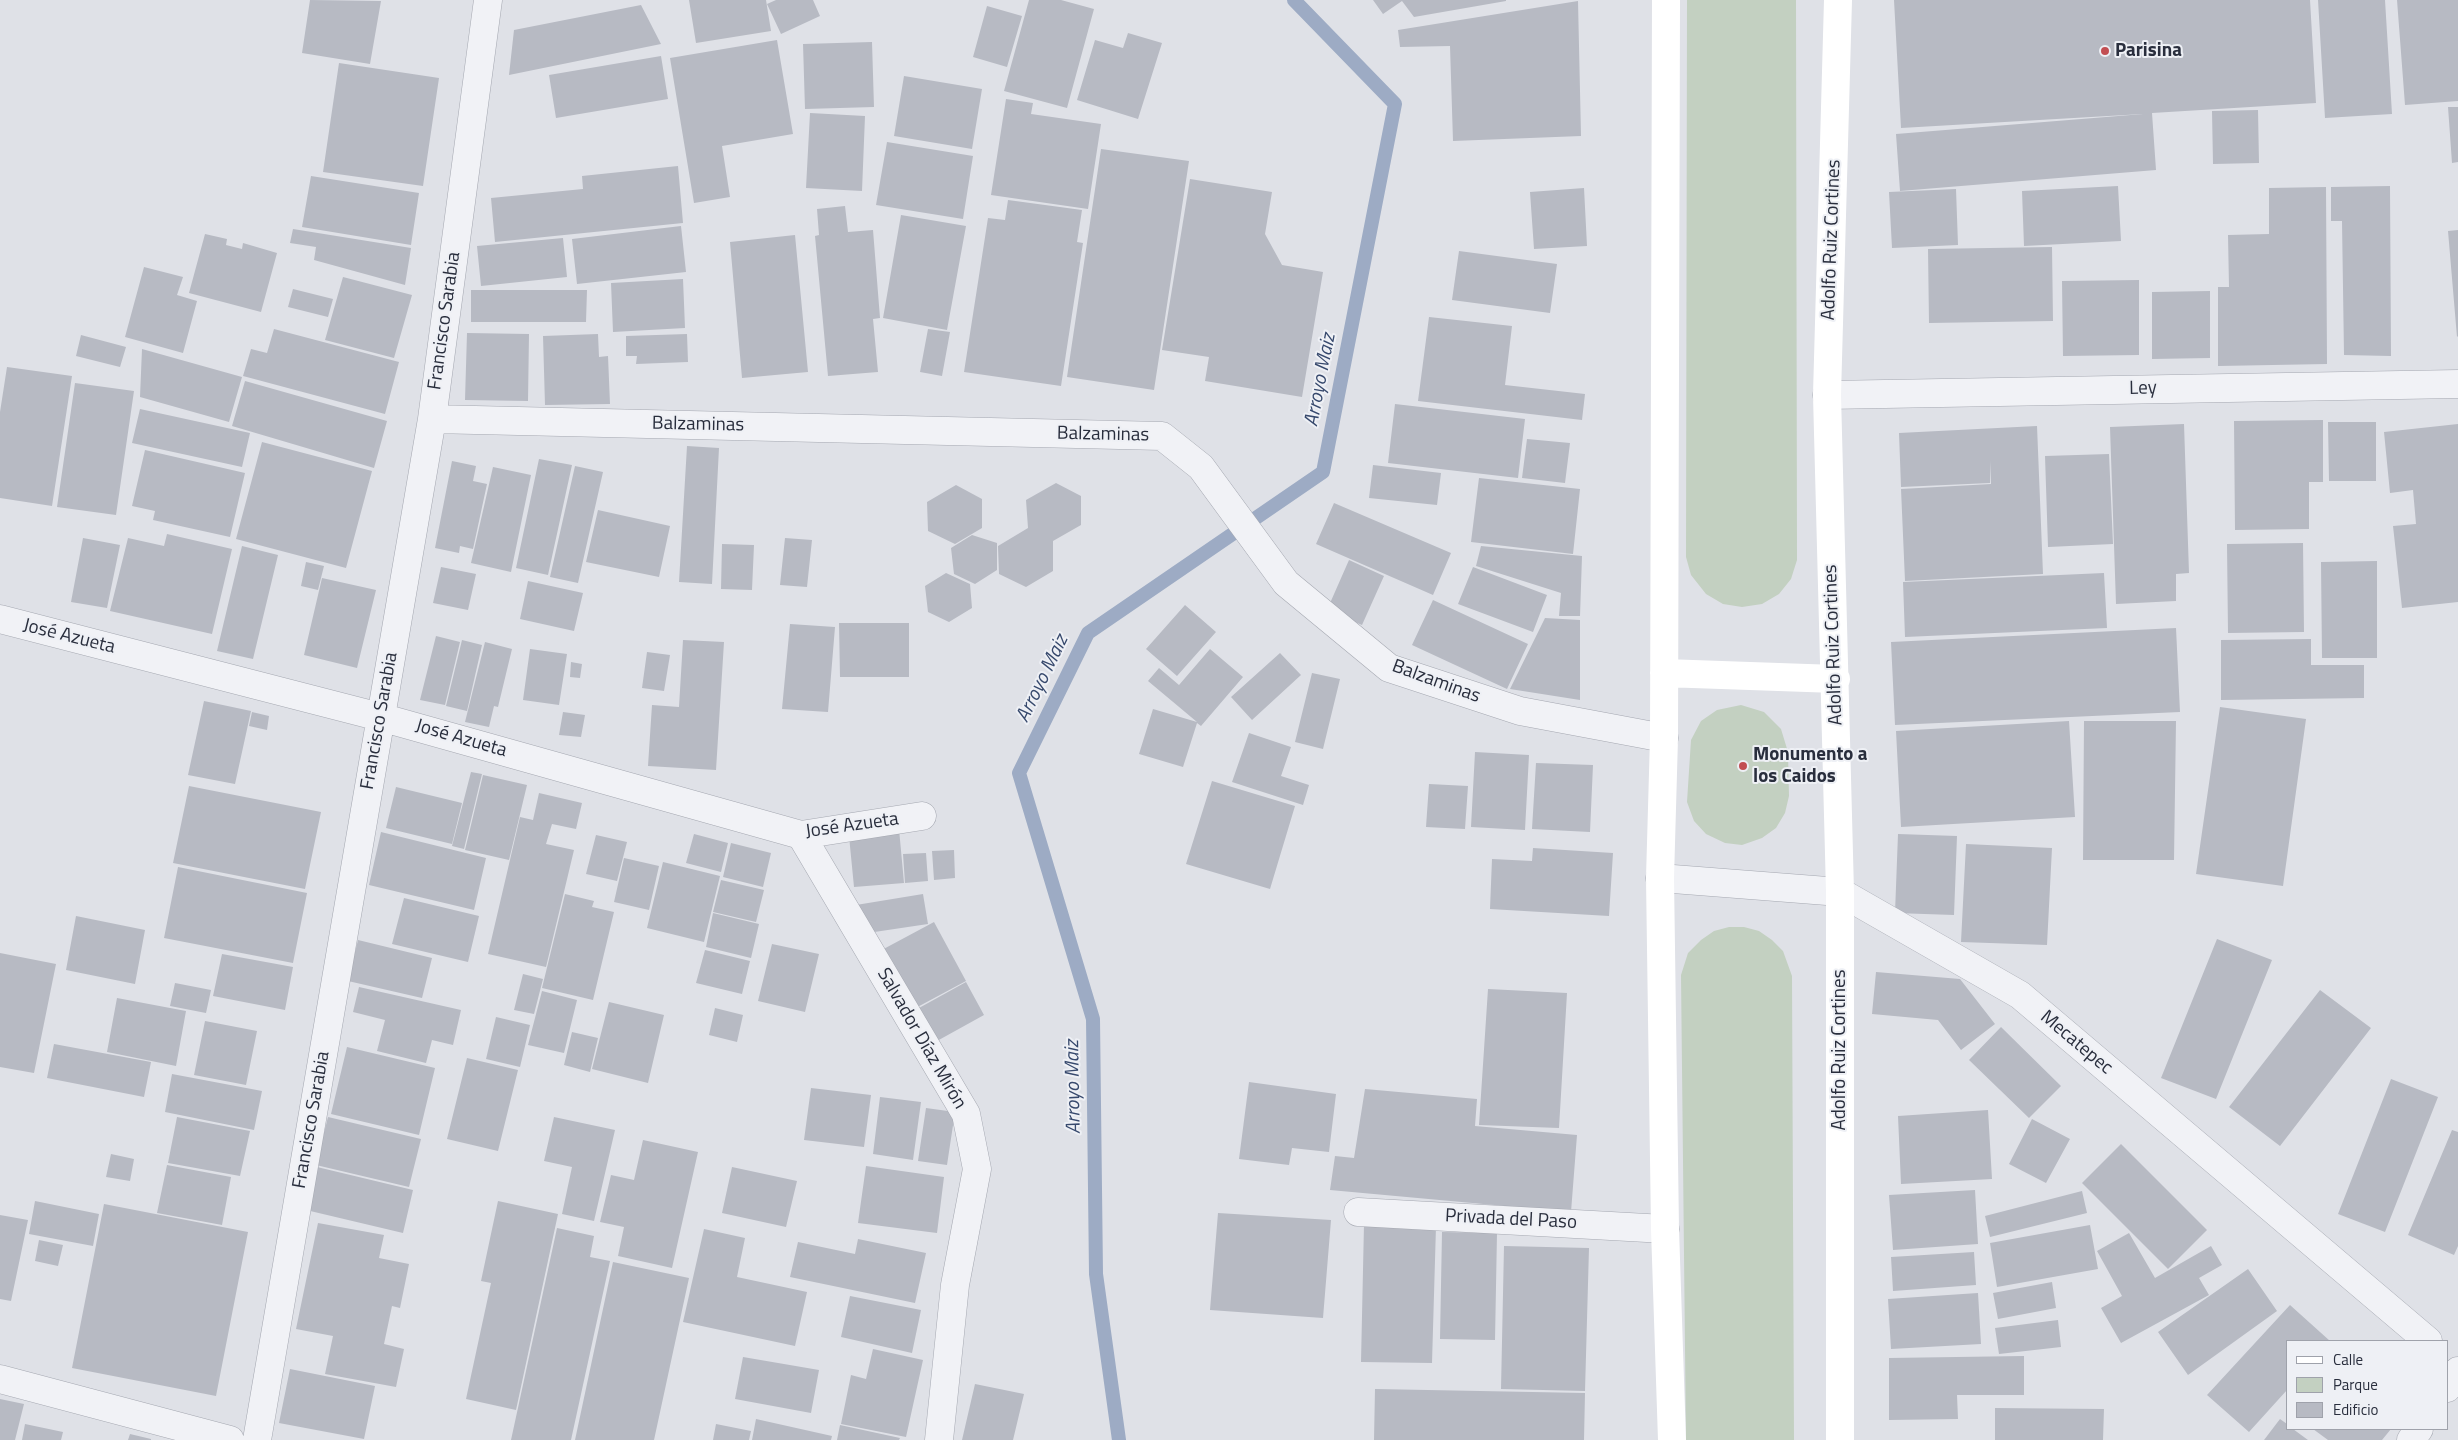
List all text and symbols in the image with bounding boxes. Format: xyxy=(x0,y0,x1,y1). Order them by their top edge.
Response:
place label: Parisina xyxy=(2115,40,2182,62)
marker: Parisina xyxy=(2099,45,2111,57)
street label: Adolfo Ruiz Cortines xyxy=(1818,159,1846,321)
street label: Francisco Sarabia xyxy=(424,251,466,391)
water label: Arroyo Maiz xyxy=(1300,331,1342,429)
street label: Ley xyxy=(2129,377,2157,401)
street label: Balzaminas xyxy=(652,413,744,437)
street label: Balzaminas xyxy=(1057,423,1149,447)
street label: Adolfo Ruiz Cortines xyxy=(1820,564,1848,726)
street label: José Azueta xyxy=(21,615,117,659)
water label: Arroyo Maiz xyxy=(1012,631,1074,727)
street label: Francisco Sarabia xyxy=(357,651,403,791)
street label: Balzaminas xyxy=(1389,655,1483,709)
street label: José Azueta xyxy=(413,715,509,763)
place label: Monumento a los Caidos xyxy=(1753,744,1867,788)
marker: Monumento a los Caidos xyxy=(1737,760,1749,772)
street label: José Azueta xyxy=(804,808,900,844)
street label: Salvador Díaz Mirón xyxy=(871,964,971,1114)
street label: Adolfo Ruiz Cortines xyxy=(1829,970,1851,1130)
street label: Mecatepec xyxy=(2035,1006,2117,1080)
water label: Arroyo Maiz xyxy=(1061,1040,1087,1134)
street label: Francisco Sarabia xyxy=(289,1050,335,1190)
street label: Privada del Paso xyxy=(1444,1205,1578,1235)
legend xyxy=(2286,1340,2448,1430)
text: Calle xyxy=(2333,1348,2363,1371)
text: Parque xyxy=(2333,1373,2378,1396)
text: Edificio xyxy=(2333,1398,2378,1421)

